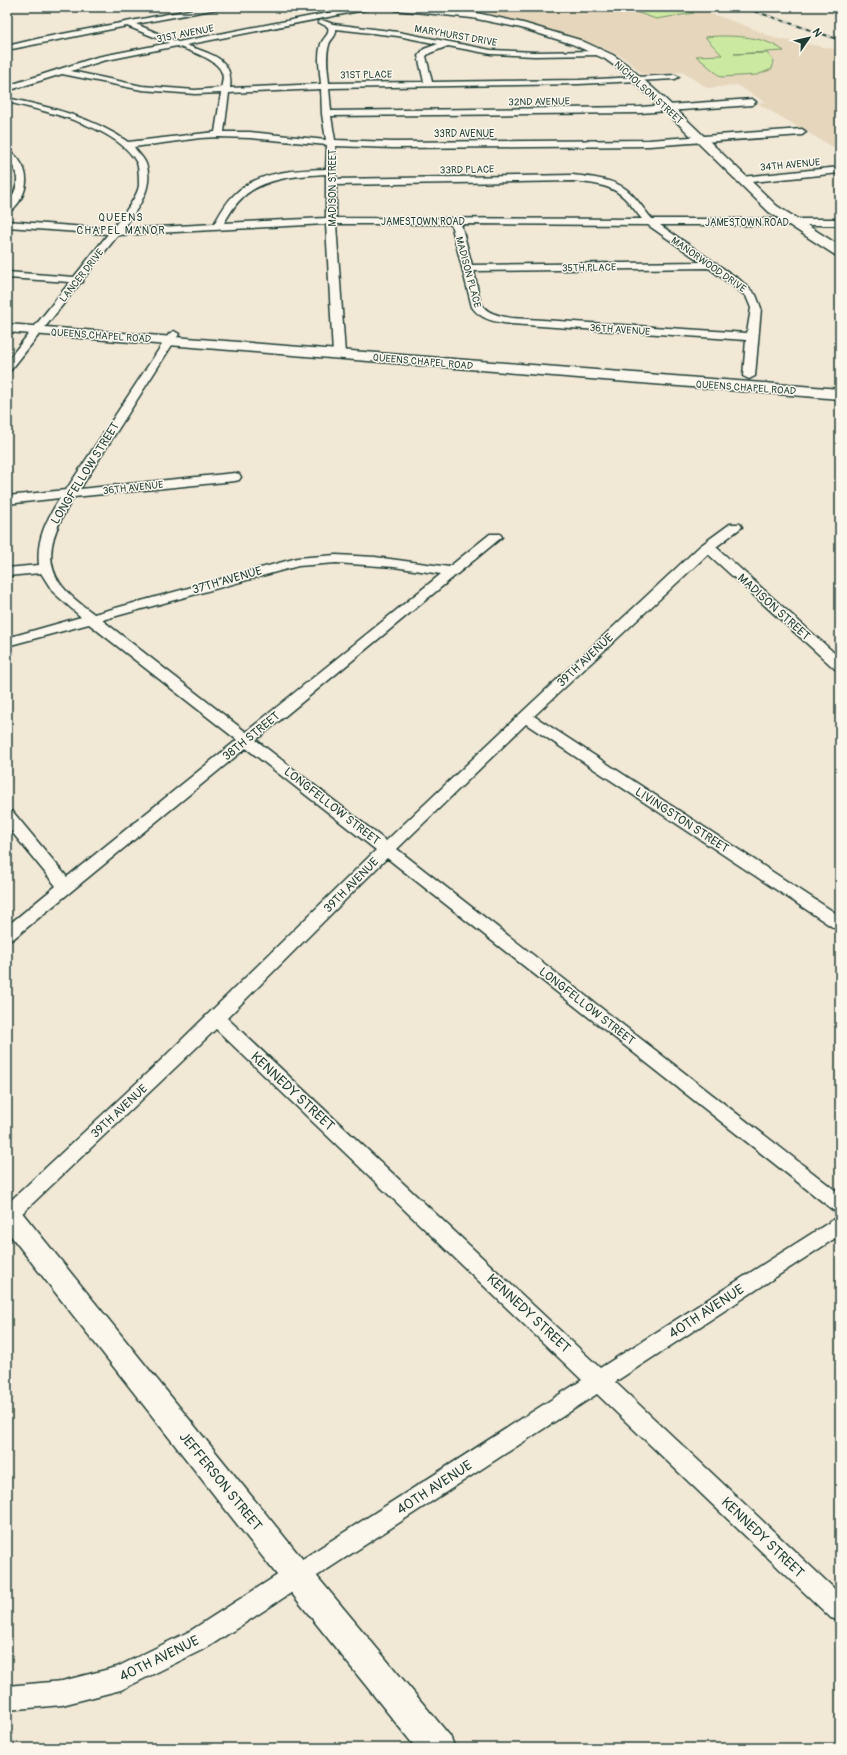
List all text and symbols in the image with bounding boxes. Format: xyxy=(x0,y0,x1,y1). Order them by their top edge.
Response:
north arrow xyxy=(789,18,829,58)
street label: 31ST AVENUE xyxy=(155,23,215,45)
street label: MARYHURST DRIVE xyxy=(414,23,498,49)
text: N xyxy=(809,26,825,40)
street label: NICHOLSON STREET xyxy=(612,59,685,127)
street label: 31ST PLACE xyxy=(340,69,392,81)
street label: 32ND AVENUE xyxy=(508,95,570,109)
street label: 33RD AVENUE xyxy=(434,128,494,140)
street label: MADISON STREET xyxy=(327,149,339,227)
street label: 34TH AVENUE xyxy=(759,156,821,174)
street label: 33RD PLACE xyxy=(440,164,494,176)
district label: QUEENS CHAPEL MANOR xyxy=(76,211,166,237)
street label: JAMESTOWN ROAD xyxy=(381,216,465,228)
street label: JAMESTOWN ROAD xyxy=(705,217,789,229)
street label: MADISON PLACE xyxy=(453,235,483,309)
street label: MANORWOOD DRIVE xyxy=(669,235,748,295)
street label: LANCER DRIVE xyxy=(57,247,106,305)
street label: 35TH PLACE xyxy=(562,262,616,274)
street label: 36TH AVENUE xyxy=(589,322,651,338)
street label: QUEENS CHAPEL ROAD xyxy=(50,327,151,345)
street label: QUEENS CHAPEL ROAD xyxy=(372,352,474,372)
street label: QUEENS CHAPEL ROAD xyxy=(695,379,796,397)
street label: LONGFELLOW STREET xyxy=(48,419,123,527)
street label: 36TH AVENUE xyxy=(102,479,164,497)
street label: 37TH AVENUE xyxy=(190,563,264,598)
street label: MADISON STREET xyxy=(734,571,813,644)
street label: 39TH AVENUE xyxy=(554,630,617,690)
street label: 38TH STREET xyxy=(220,709,283,764)
street label: LONGFELLOW STREET xyxy=(281,764,383,849)
street label: LIVINGSTON STREET xyxy=(632,785,732,856)
street label: 39TH AVENUE xyxy=(321,855,382,916)
street label: LONGFELLOW STREET xyxy=(536,964,638,1049)
street label: KENNEDY STREET xyxy=(247,1048,338,1135)
street label: 39TH AVENUE xyxy=(88,1081,151,1141)
street label: KENNEDY STREET xyxy=(483,1270,574,1357)
street label: 40TH AVENUE xyxy=(665,1281,747,1342)
street label: JEFFERSON STREET xyxy=(176,1428,266,1534)
street label: 40TH AVENUE xyxy=(393,1457,475,1518)
street label: KENNEDY STREET xyxy=(718,1494,808,1581)
street label: 40TH AVENUE xyxy=(117,1632,202,1685)

